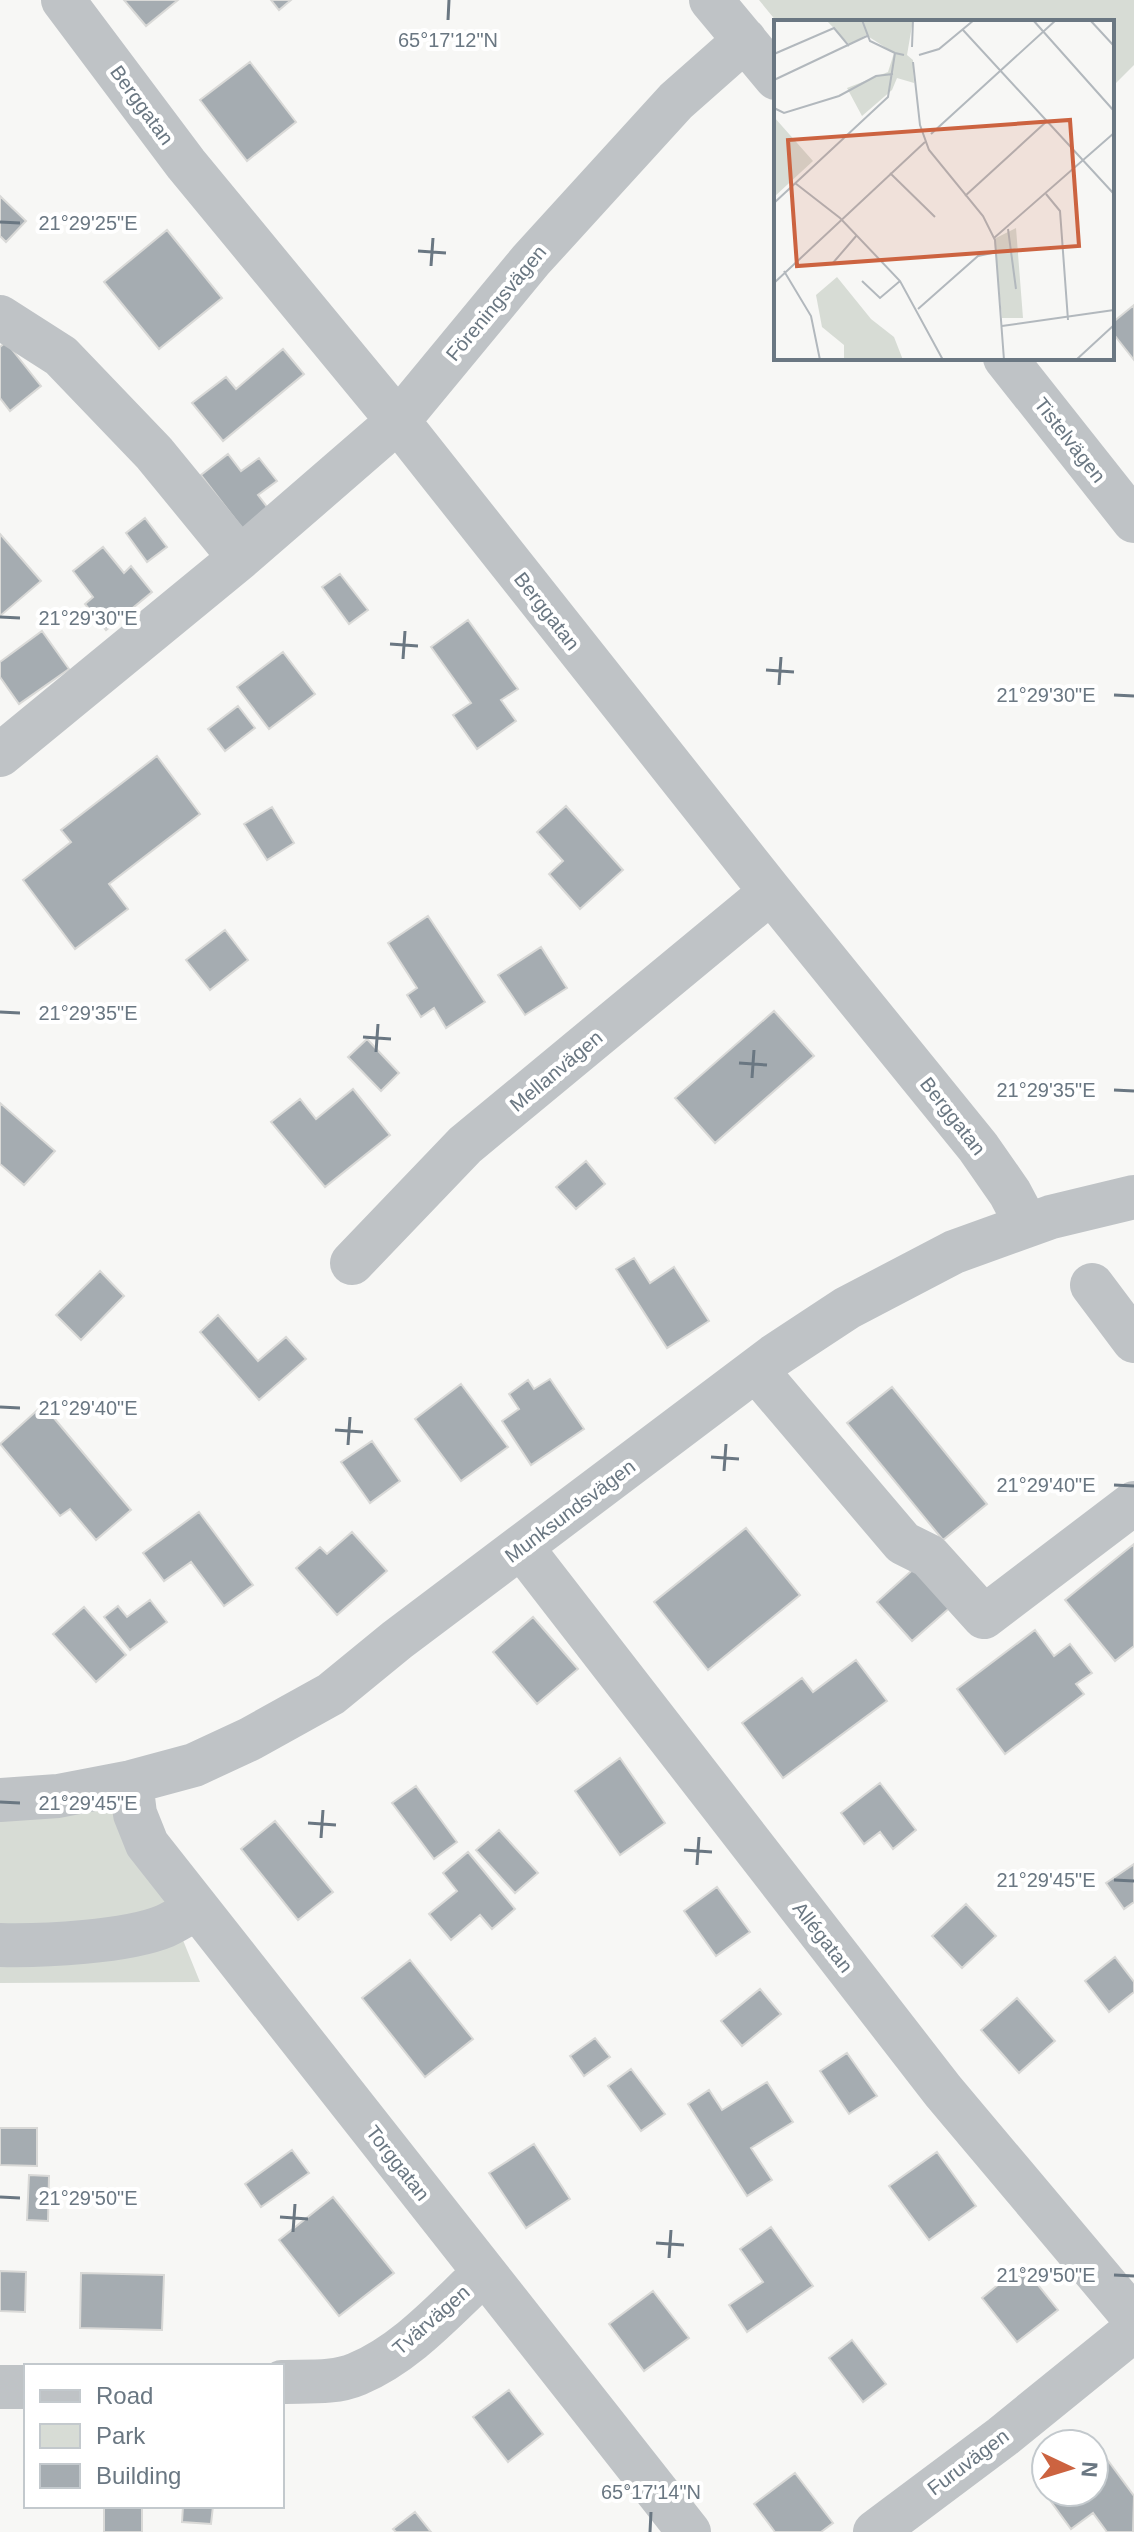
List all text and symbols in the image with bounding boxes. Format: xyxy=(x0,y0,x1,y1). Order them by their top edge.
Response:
inset map xyxy=(774,20,1114,360)
text: 65°17'12"N xyxy=(398,29,498,51)
street label: Berggatan xyxy=(106,61,178,149)
text: 21°29'25"E xyxy=(39,212,138,234)
street label: Föreningsvägen xyxy=(441,241,551,365)
street label: Tistelvägen xyxy=(1030,393,1110,487)
street label: Berggatan xyxy=(510,568,584,654)
text: 21°29'30"E xyxy=(39,607,138,629)
text: 21°29'30"E xyxy=(997,684,1096,706)
text: 21°29'35"E xyxy=(39,1002,138,1024)
street label: Mellanvägen xyxy=(505,1026,607,1116)
street label: Berggatan xyxy=(916,1073,990,1159)
text: 21°29'35"E xyxy=(997,1079,1096,1101)
text: 21°29'40"E xyxy=(39,1397,138,1419)
street label: Munksundsvägen xyxy=(501,1455,639,1567)
text: 21°29'40"E xyxy=(997,1474,1096,1496)
text: 21°29'45"E xyxy=(39,1792,138,1814)
text: 21°29'45"E xyxy=(997,1869,1096,1891)
street label: Allégatan xyxy=(789,1897,857,1977)
street label: Torggatan xyxy=(362,2121,434,2205)
text: 21°29'50"E xyxy=(39,2187,138,2209)
text: 21°29'50"E xyxy=(997,2264,1096,2286)
street label: Tvärvägen xyxy=(388,2281,474,2359)
legend xyxy=(24,2364,284,2508)
text: Road xyxy=(96,2382,153,2409)
text: Park xyxy=(96,2422,146,2449)
street label: Furuvägen xyxy=(923,2424,1013,2500)
north arrow xyxy=(1030,2428,1110,2508)
text: N xyxy=(1076,2461,1102,2478)
text: Building xyxy=(96,2462,181,2489)
text: 65°17'14"N xyxy=(601,2481,701,2503)

